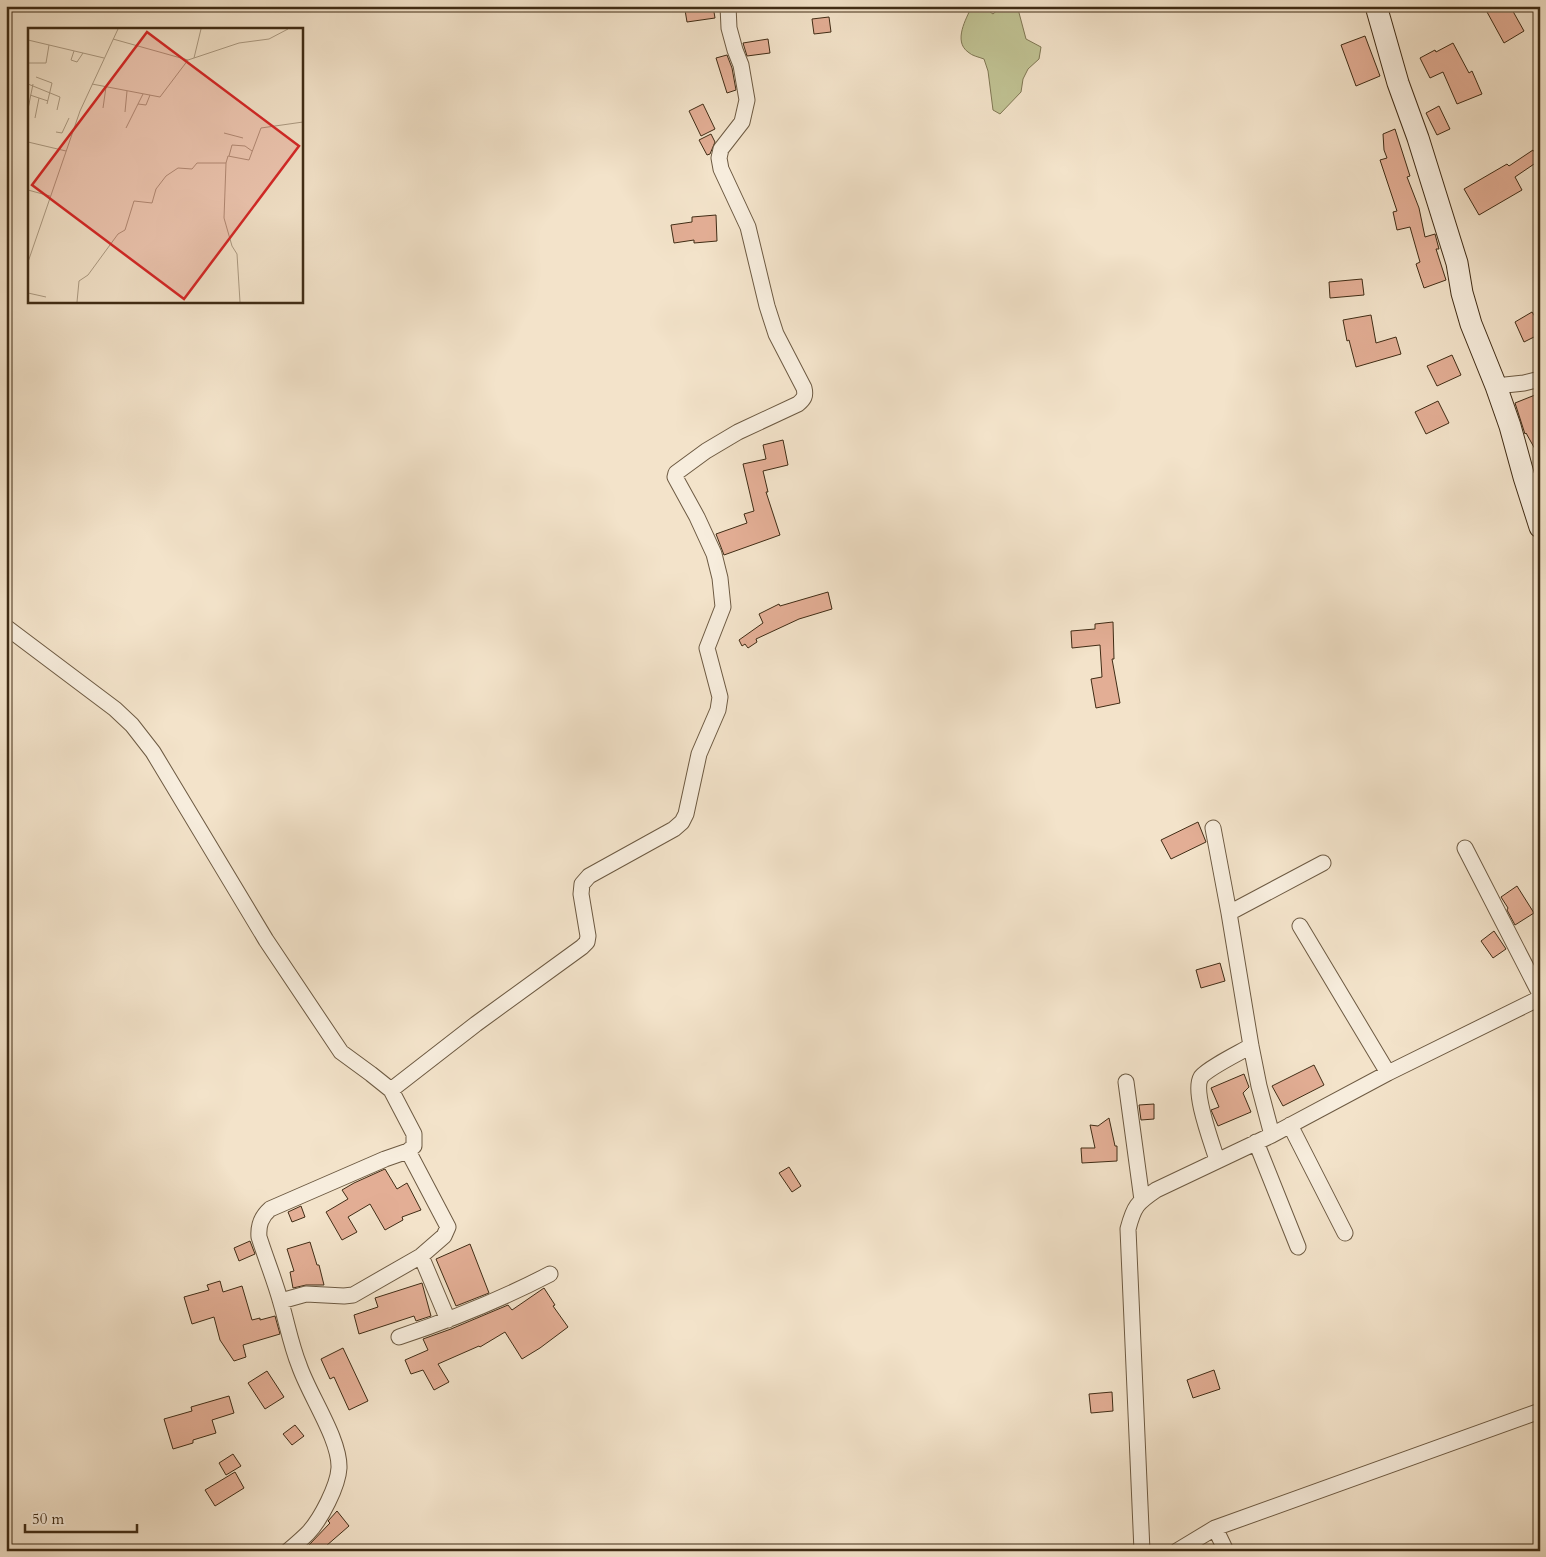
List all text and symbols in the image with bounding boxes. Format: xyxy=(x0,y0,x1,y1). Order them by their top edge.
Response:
inset map xyxy=(28,28,302,302)
scale bar xyxy=(25,1502,138,1534)
text: 50 m xyxy=(32,1509,64,1529)

